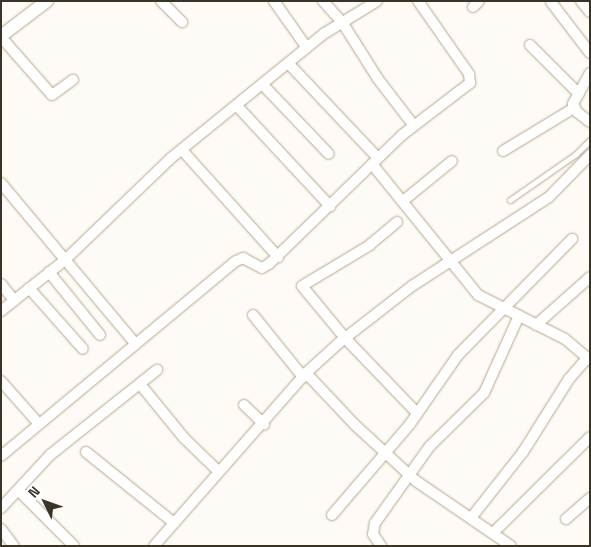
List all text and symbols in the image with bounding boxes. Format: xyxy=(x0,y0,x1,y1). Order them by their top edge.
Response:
north arrow xyxy=(20,477,70,527)
text: N xyxy=(24,482,44,501)

